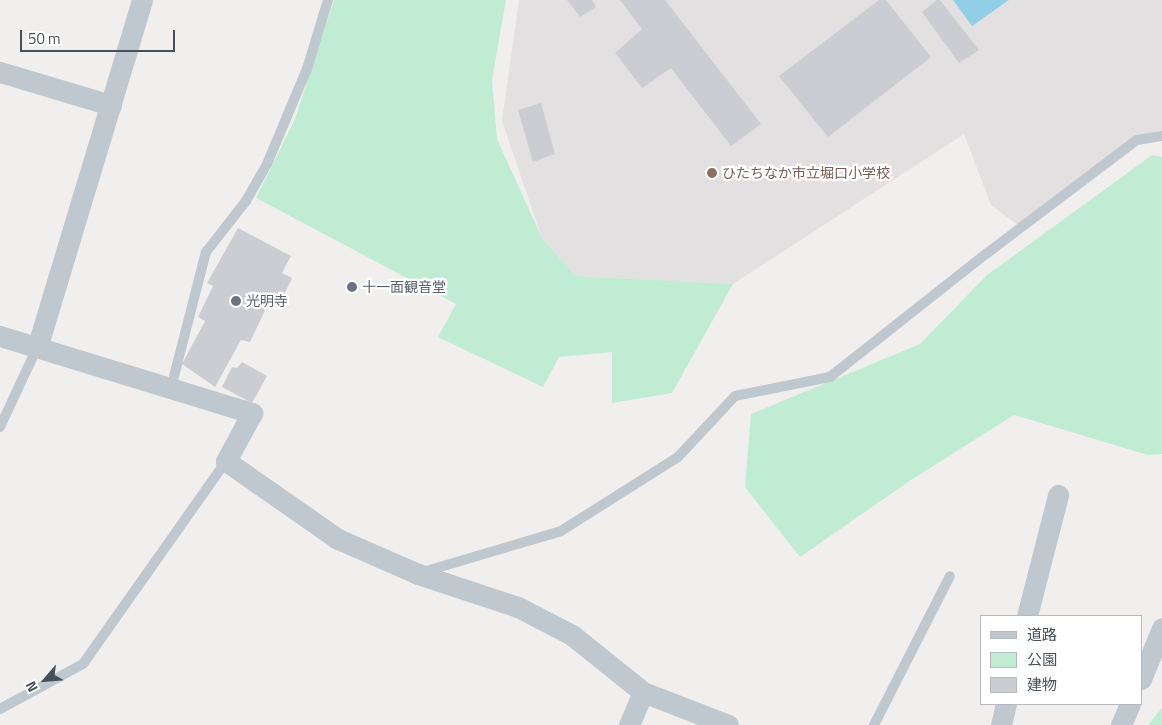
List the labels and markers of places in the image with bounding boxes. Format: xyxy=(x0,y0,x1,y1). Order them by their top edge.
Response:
place label: ひたちなか市立堀口小学校 xyxy=(722,165,890,181)
marker: ひたちなか市立堀口小学校 xyxy=(706,167,718,179)
place label: 十一面観音堂 xyxy=(362,279,446,295)
marker: 十一面観音堂 xyxy=(346,281,358,293)
place label: 光明寺 xyxy=(246,293,288,309)
marker: 光明寺 xyxy=(230,295,242,307)

